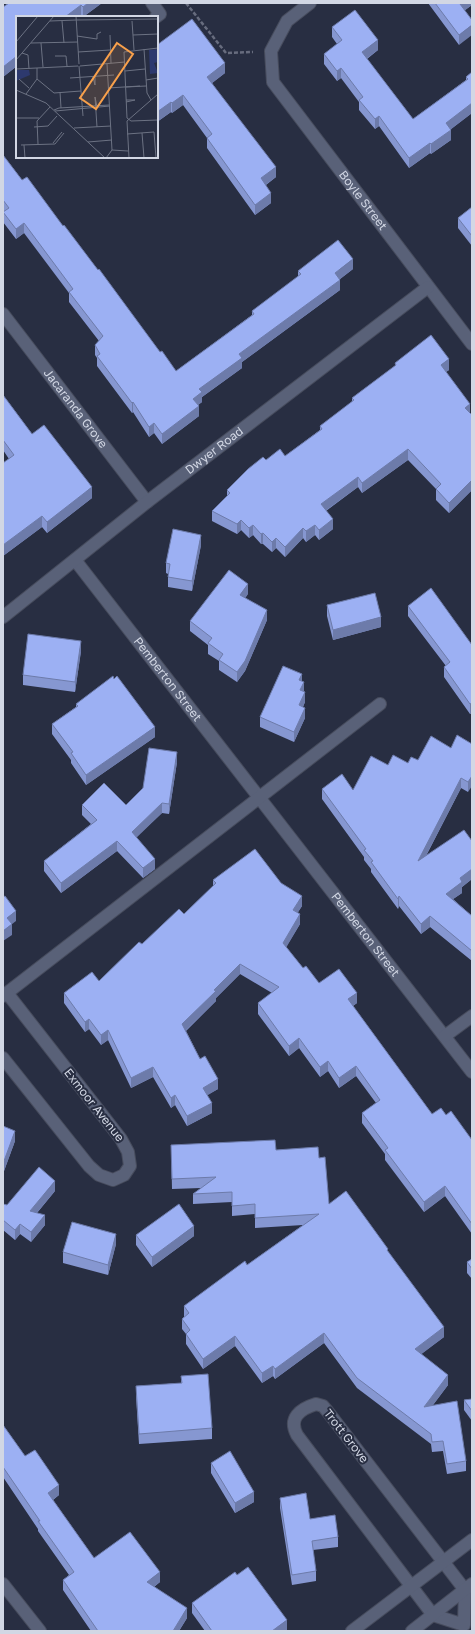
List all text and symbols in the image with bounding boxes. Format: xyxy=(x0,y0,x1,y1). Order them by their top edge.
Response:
inset map xyxy=(16,16,158,158)
street label: Boyle Street xyxy=(336,167,391,233)
street label: Jacaranda Grove xyxy=(41,365,111,451)
street label: Dwyer Road xyxy=(182,423,246,477)
street label: Pemberton Street xyxy=(131,634,205,724)
street label: Pemberton Street xyxy=(328,889,403,980)
street label: Exmoor Avenue xyxy=(61,1065,128,1144)
street label: Trott Grove xyxy=(321,1406,372,1466)

